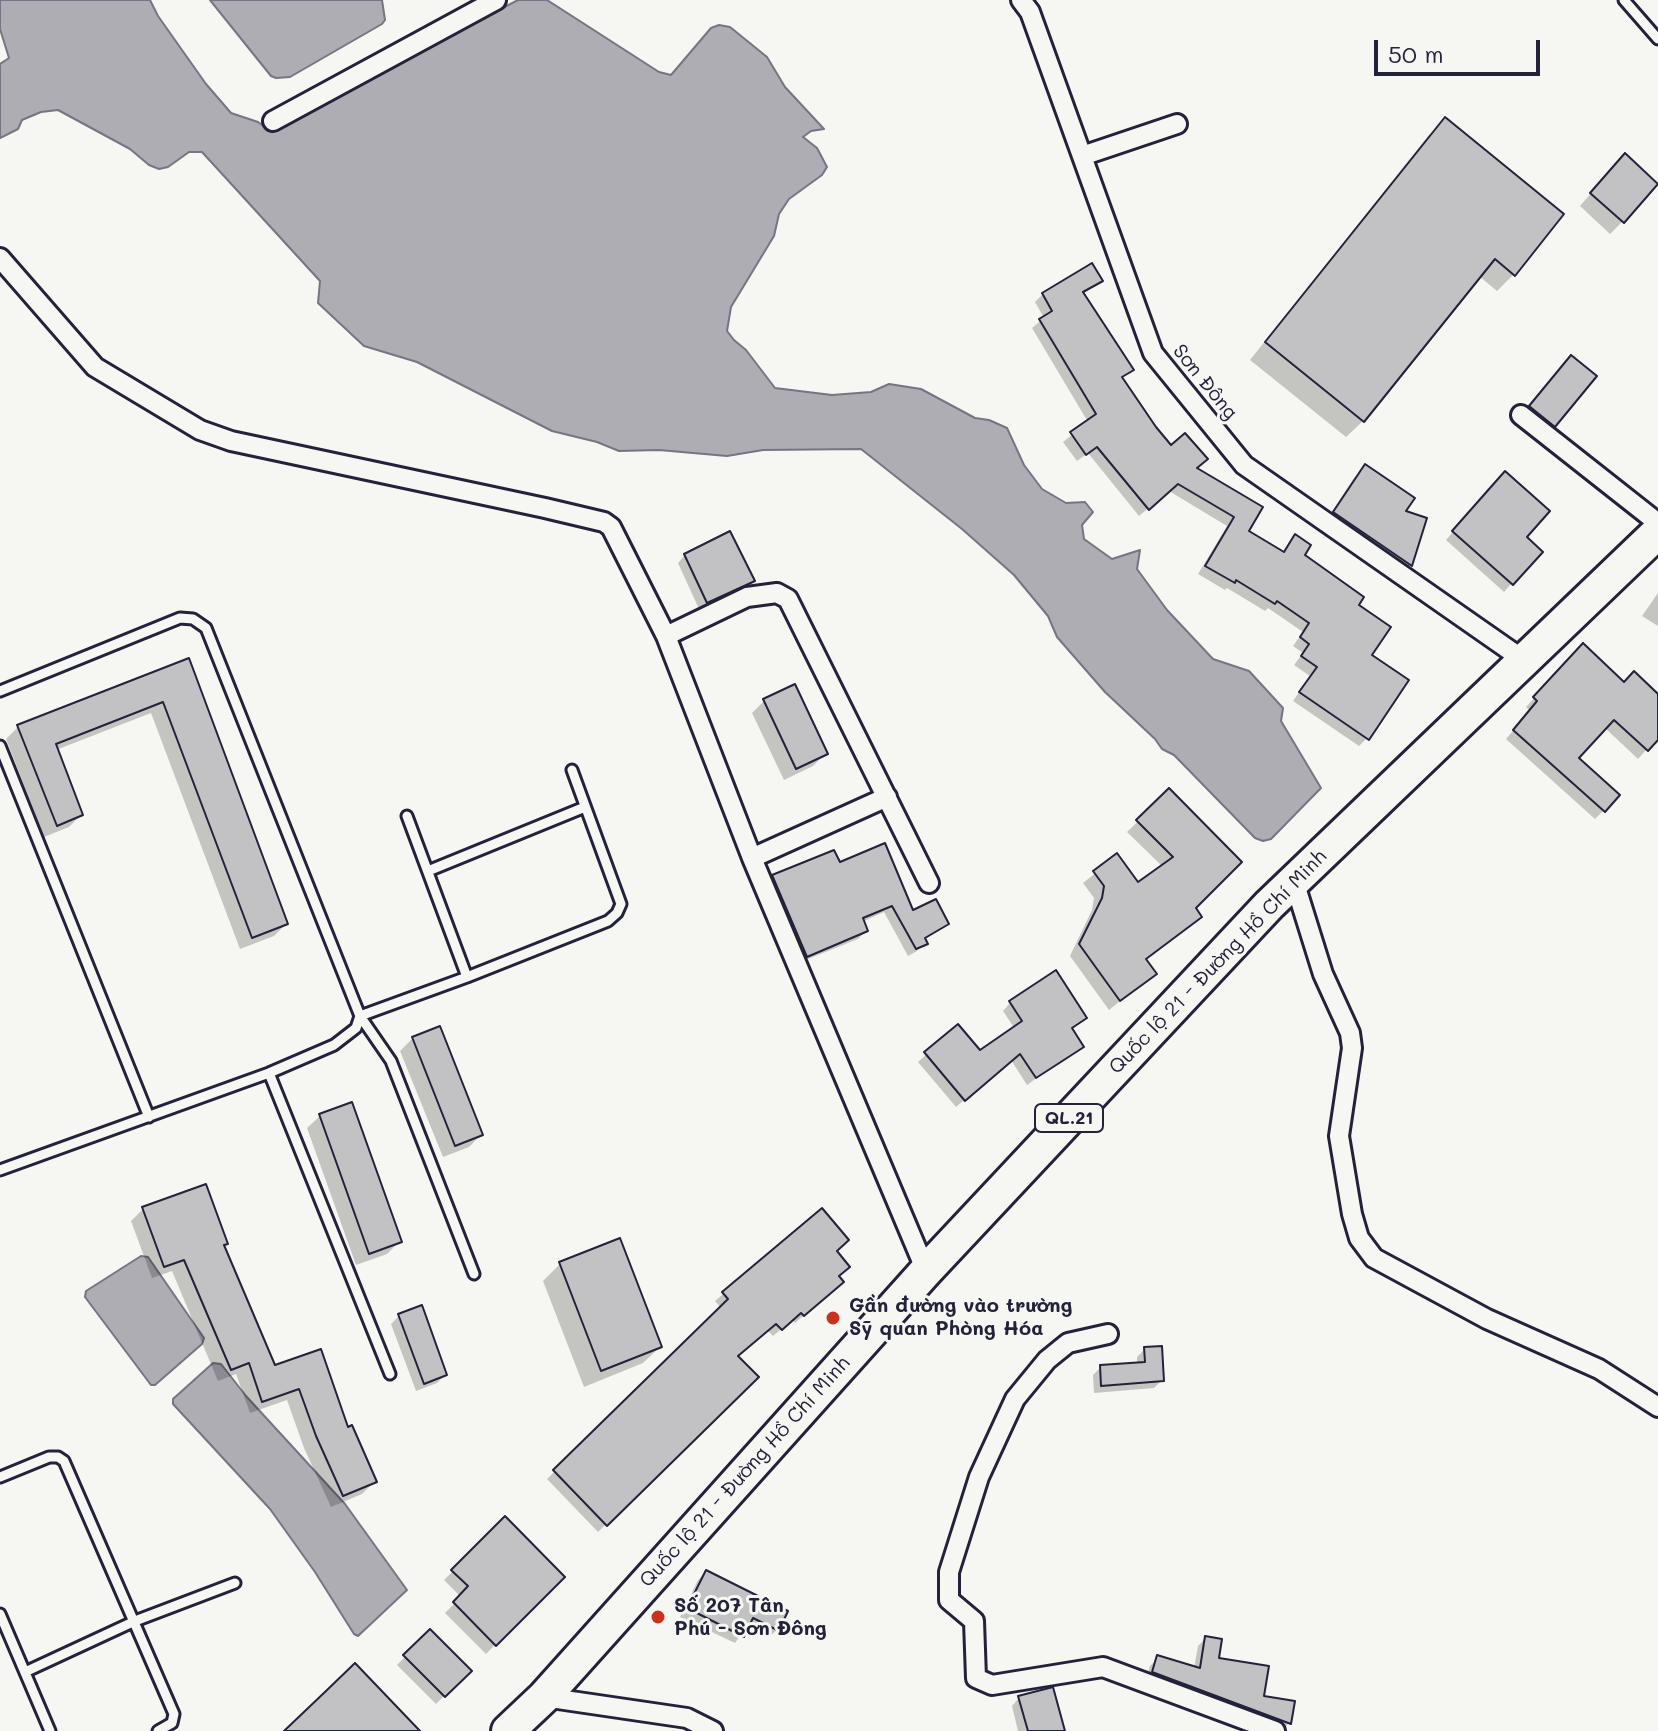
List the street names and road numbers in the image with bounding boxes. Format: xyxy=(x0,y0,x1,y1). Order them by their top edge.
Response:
street label: Sơn Đông xyxy=(1167,340,1243,424)
street label: Quốc lộ 21 - Đường Hồ Chí Minh xyxy=(1104,845,1332,1079)
road number: QL.21 xyxy=(1035,1104,1103,1132)
street label: Quốc lộ 21 - Đường Hồ Chí Minh xyxy=(635,1352,855,1592)

